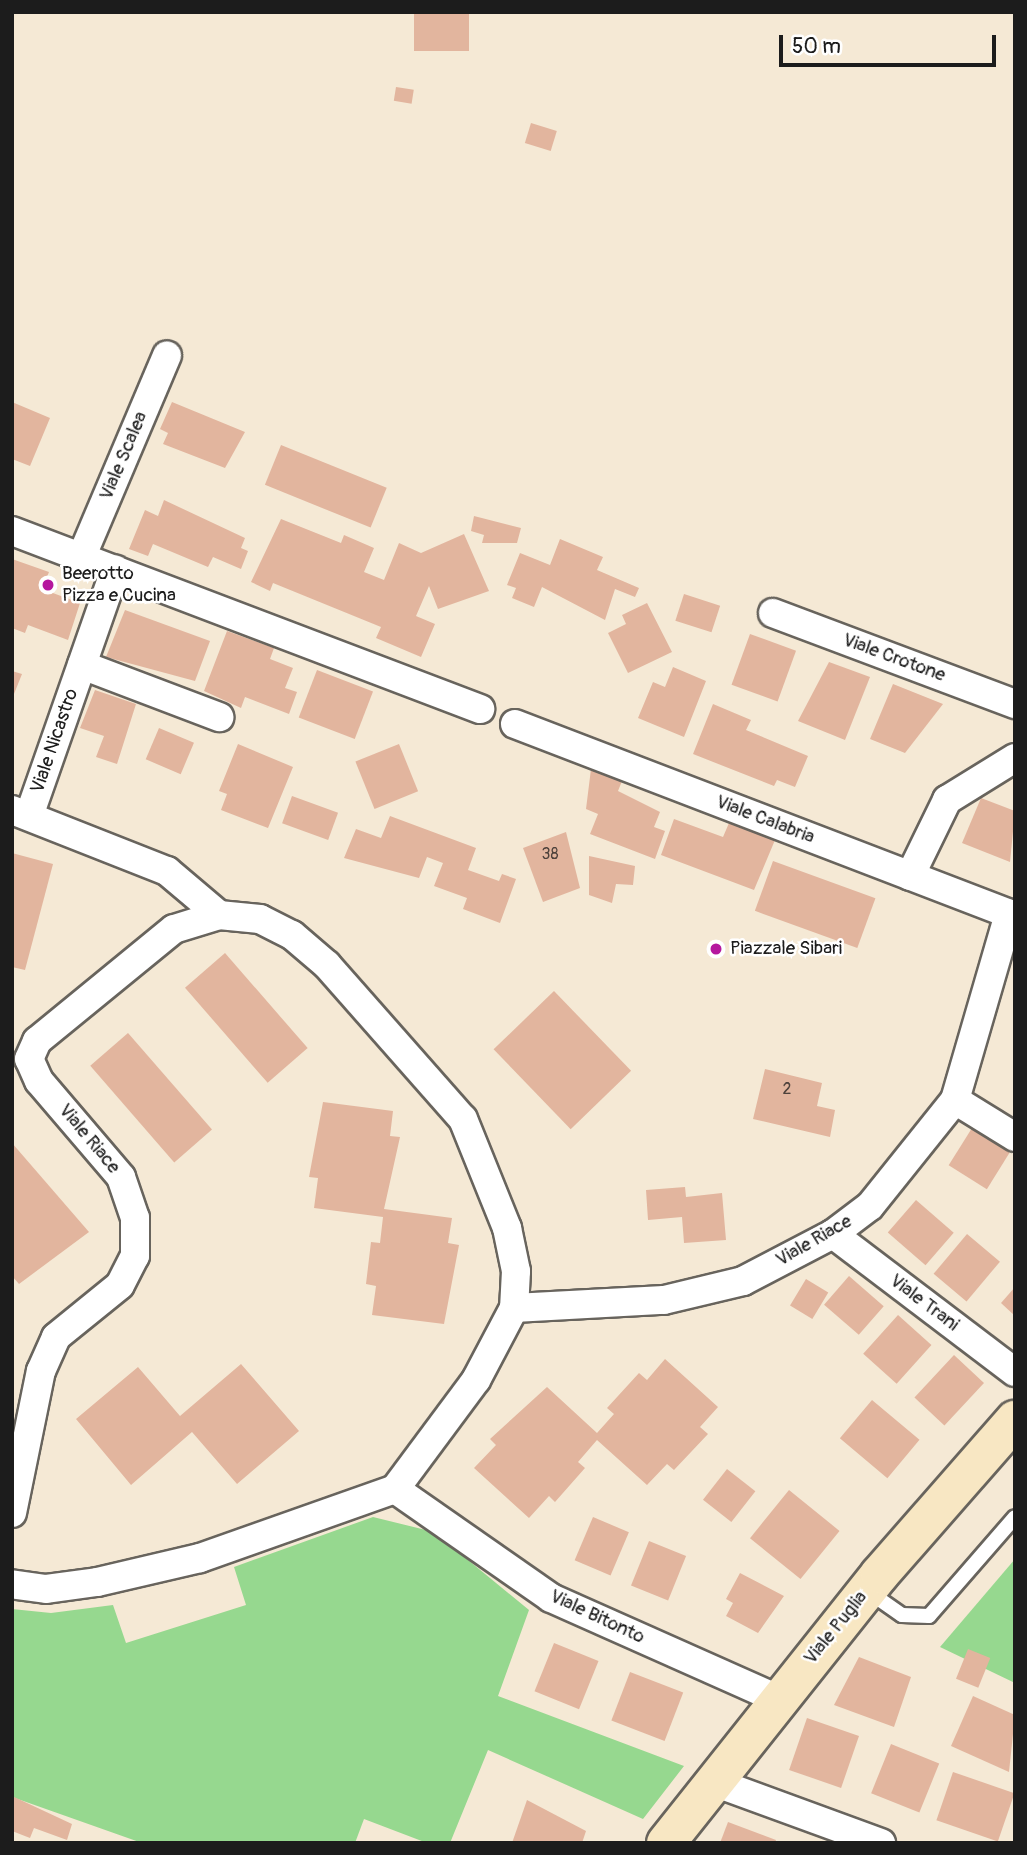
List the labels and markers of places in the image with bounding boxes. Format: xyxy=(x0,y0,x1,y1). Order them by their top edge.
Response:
place label: Beerotto Pizza e Cucina xyxy=(62,563,176,607)
marker: Beerotto Pizza e Cucina xyxy=(40,577,56,593)
place label: Piazzale Sibari xyxy=(730,938,842,960)
marker: Piazzale Sibari xyxy=(708,941,724,957)

